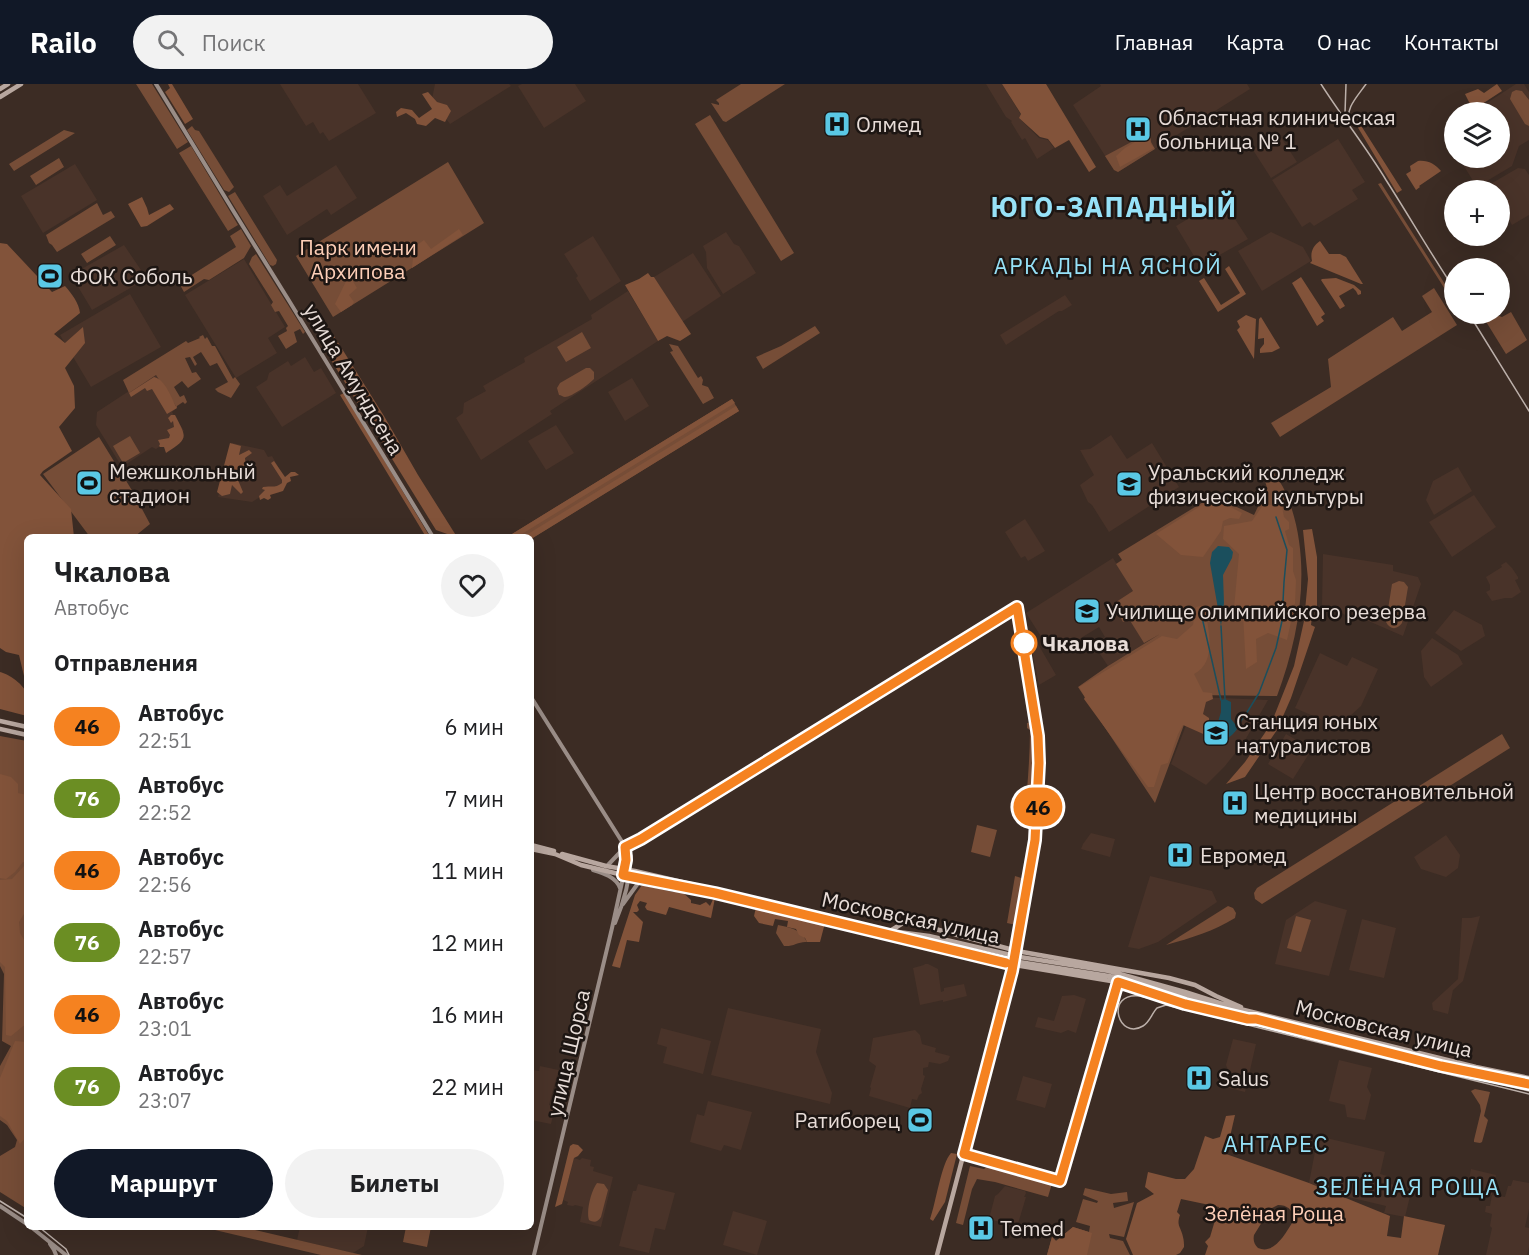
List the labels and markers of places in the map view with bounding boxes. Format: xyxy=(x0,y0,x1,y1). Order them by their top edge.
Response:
place label: Областная клиническая больница № 1 xyxy=(1158,103,1396,155)
hospital icon: Олмед xyxy=(822,109,852,139)
place label: Олмед xyxy=(856,110,921,138)
hospital icon: Областная клиническая больница № 1 xyxy=(1123,114,1153,144)
sports icon: ФОК Соболь xyxy=(35,261,65,291)
place label: ФОК Соболь xyxy=(70,262,193,290)
place label: Межшкольный стадион xyxy=(109,457,256,509)
place label: Уральский колледж физической культуры xyxy=(1148,458,1364,510)
sports icon: Межшкольный стадион xyxy=(74,468,104,498)
school or university icon: Уральский колледж физической культуры xyxy=(1114,469,1144,499)
school or university icon: Училище олимпийского резерва xyxy=(1072,596,1102,626)
place label: Училище олимпийского резерва xyxy=(1106,597,1426,625)
place label: Чкалова xyxy=(1042,629,1129,657)
marker: Чкалова xyxy=(1011,630,1037,656)
place label: Станция юных натуралистов xyxy=(1236,707,1378,759)
school or university icon: Станция юных натуралистов xyxy=(1201,718,1231,748)
place label: Центр восстановительной медицины xyxy=(1254,777,1514,829)
hospital icon: Центр восстановительной медицины xyxy=(1220,788,1250,818)
hospital icon: Евромед xyxy=(1165,840,1195,870)
place label: Евромед xyxy=(1200,841,1287,869)
hospital icon: Salus xyxy=(1184,1063,1214,1093)
place label: Salus xyxy=(1218,1064,1269,1092)
sports icon: Ратиборец xyxy=(905,1105,935,1135)
place label: Ратиборец xyxy=(794,1106,900,1134)
hospital icon: Temed xyxy=(966,1213,996,1243)
place label: Temed xyxy=(1000,1214,1064,1242)

